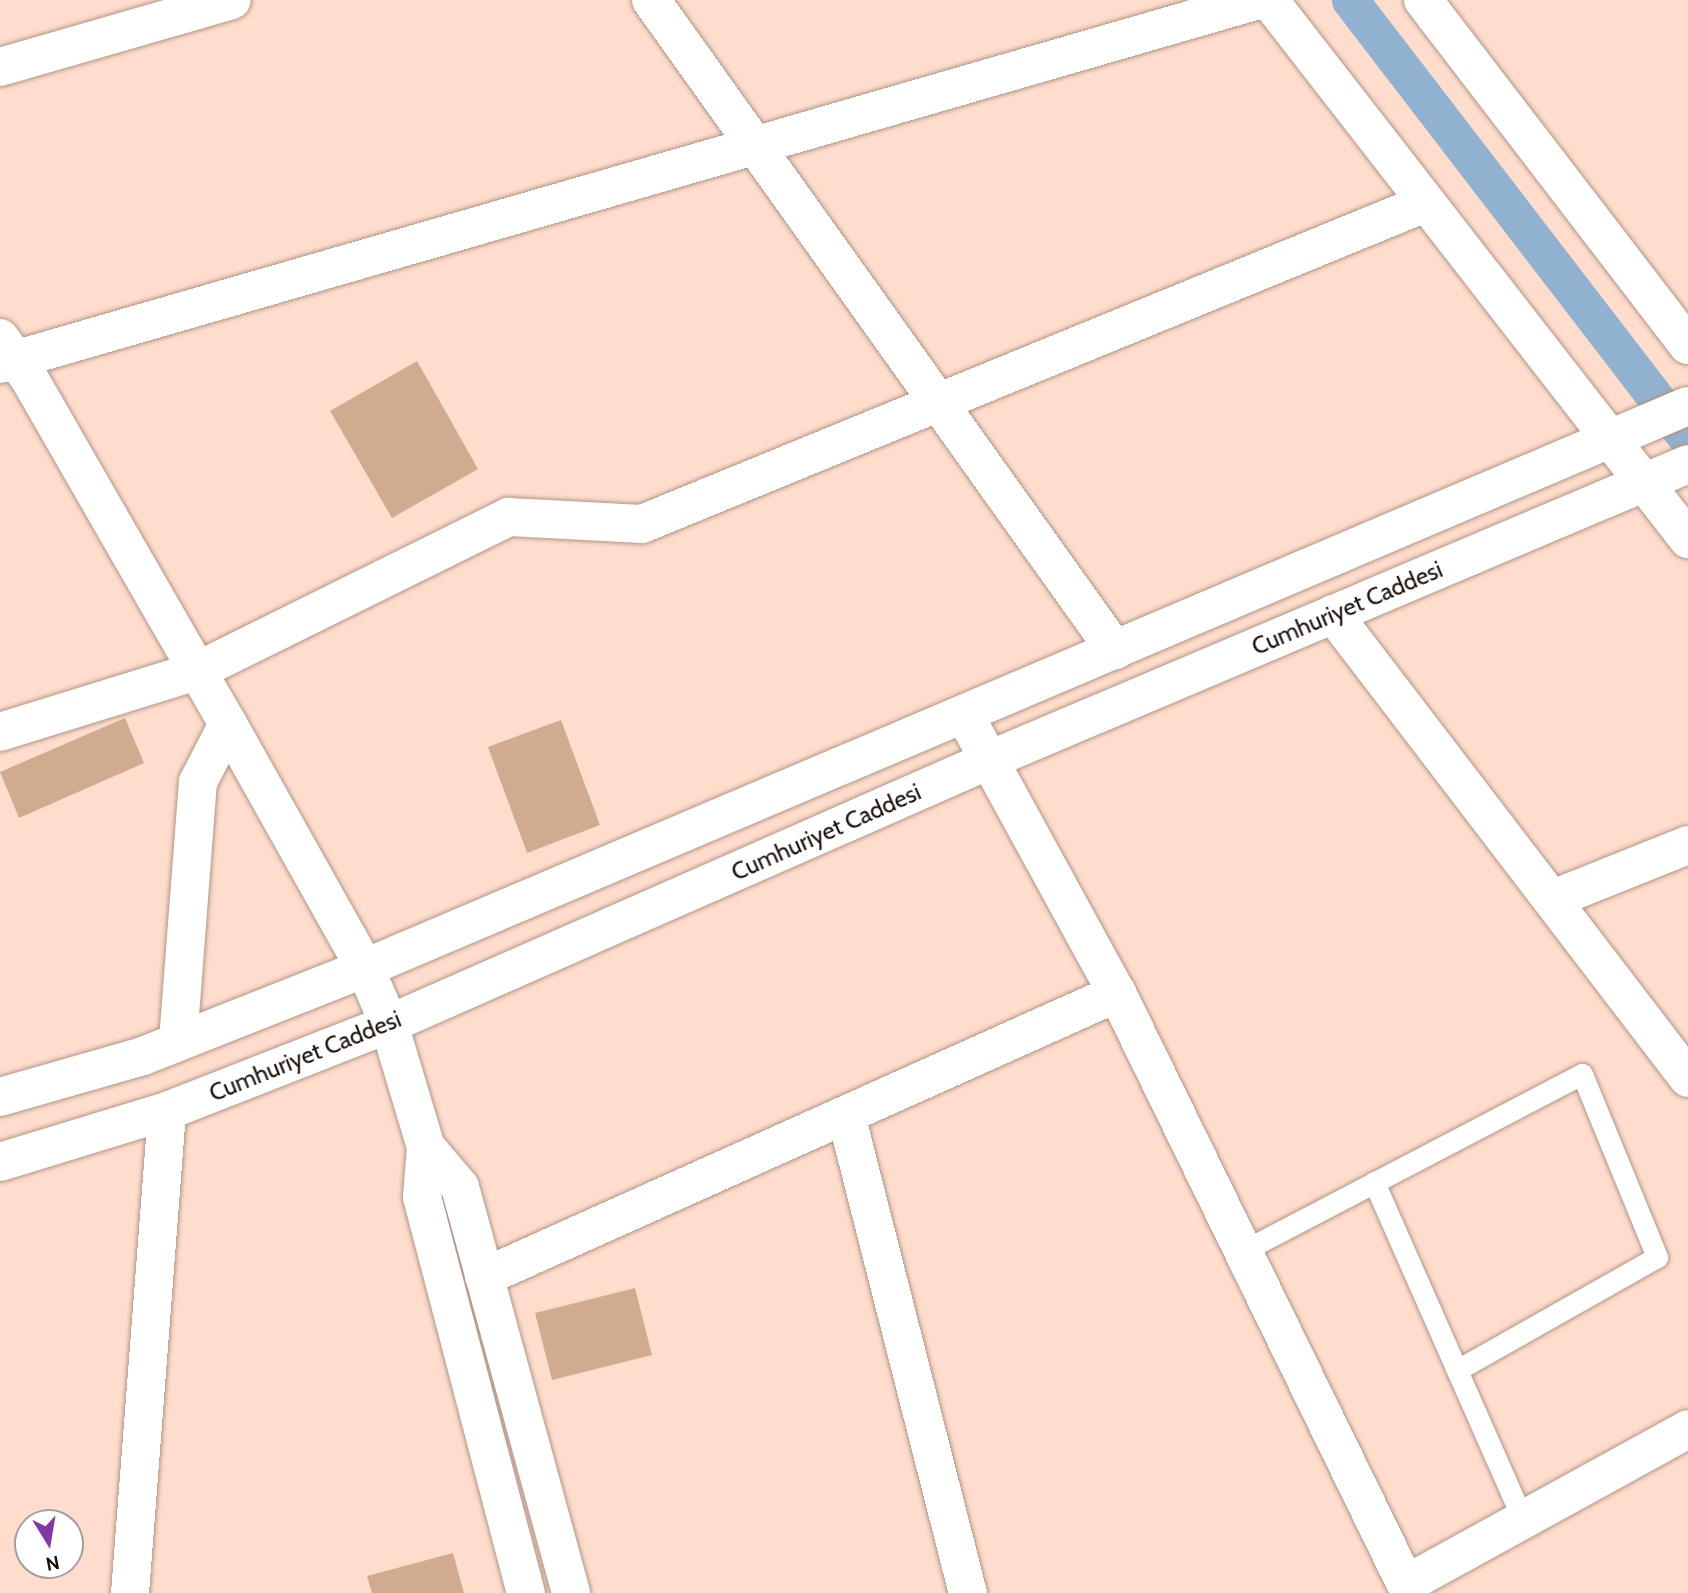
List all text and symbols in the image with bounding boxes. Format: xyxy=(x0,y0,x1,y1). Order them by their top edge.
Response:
street label: Cumhuriyet Caddesi xyxy=(1247,555,1447,661)
street label: Cumhuriyet Caddesi xyxy=(727,777,925,887)
street label: Cumhuriyet Caddesi xyxy=(205,1004,405,1108)
north arrow xyxy=(14,1509,84,1579)
text: N xyxy=(44,1551,62,1576)

